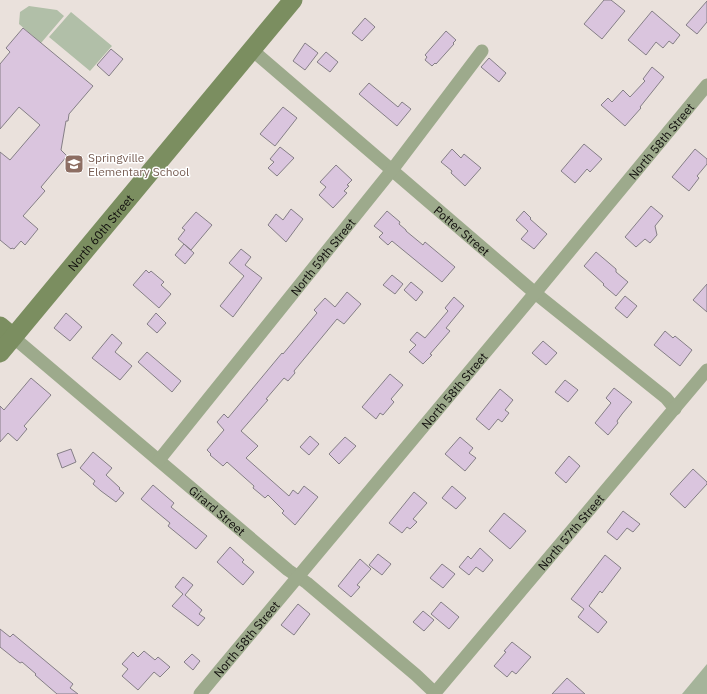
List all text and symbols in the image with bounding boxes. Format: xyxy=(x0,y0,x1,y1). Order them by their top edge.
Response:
street label: North 58th Street xyxy=(625,99,697,182)
place label: Springville Elementary School xyxy=(88,150,189,179)
school or university icon: Springville Elementary School xyxy=(63,153,85,175)
street label: North 60th Street xyxy=(64,191,136,273)
street label: Potter Street xyxy=(431,202,493,259)
street label: North 59th Street xyxy=(287,215,358,298)
street label: North 58th Street xyxy=(418,349,490,431)
street label: Girard Street xyxy=(186,482,249,538)
street label: North 57th Street xyxy=(534,491,607,573)
street label: North 58th Street xyxy=(210,598,282,680)

